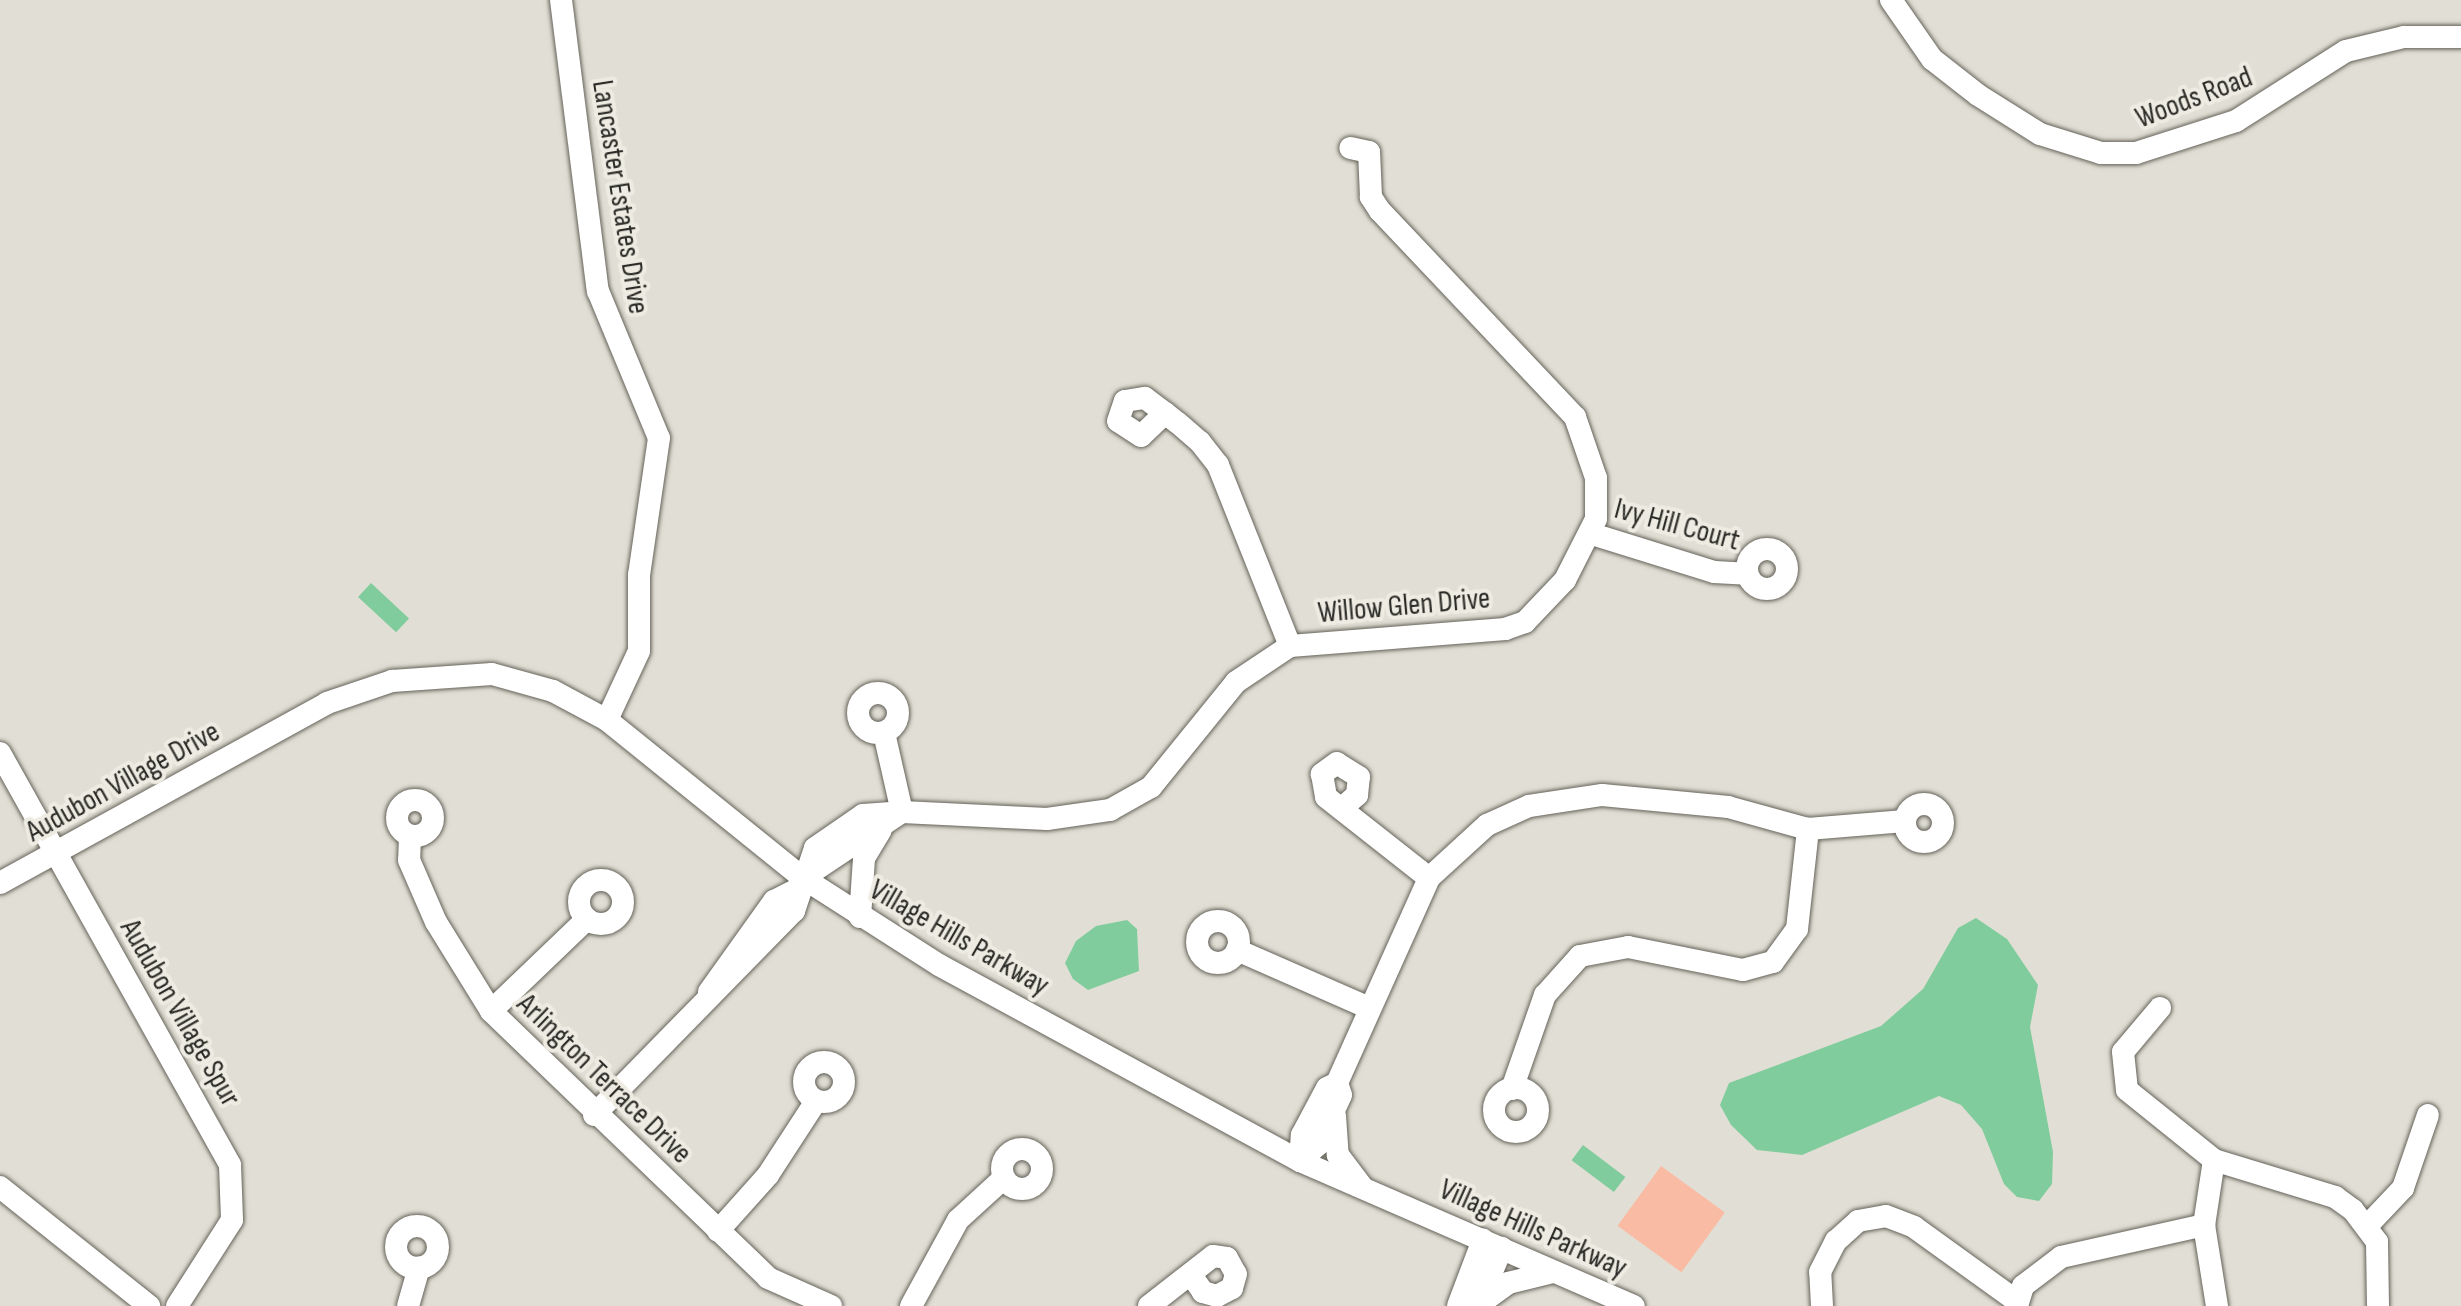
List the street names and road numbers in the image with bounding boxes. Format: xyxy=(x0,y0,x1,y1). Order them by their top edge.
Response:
street label: Woods Road xyxy=(2131,59,2257,137)
street label: Lancaster Estates Drive xyxy=(584,77,656,317)
street label: Ivy Hill Court xyxy=(1610,491,1744,559)
street label: Willow Glen Drive xyxy=(1316,581,1492,631)
street label: Audubon Village Drive xyxy=(20,714,226,850)
street label: Village Hills Parkway xyxy=(863,872,1055,1004)
street label: Audubon Village Spur xyxy=(112,913,248,1113)
street label: Arlington Terrace Drive xyxy=(509,986,699,1172)
street label: Village Hills Parkway xyxy=(1434,1172,1632,1286)

